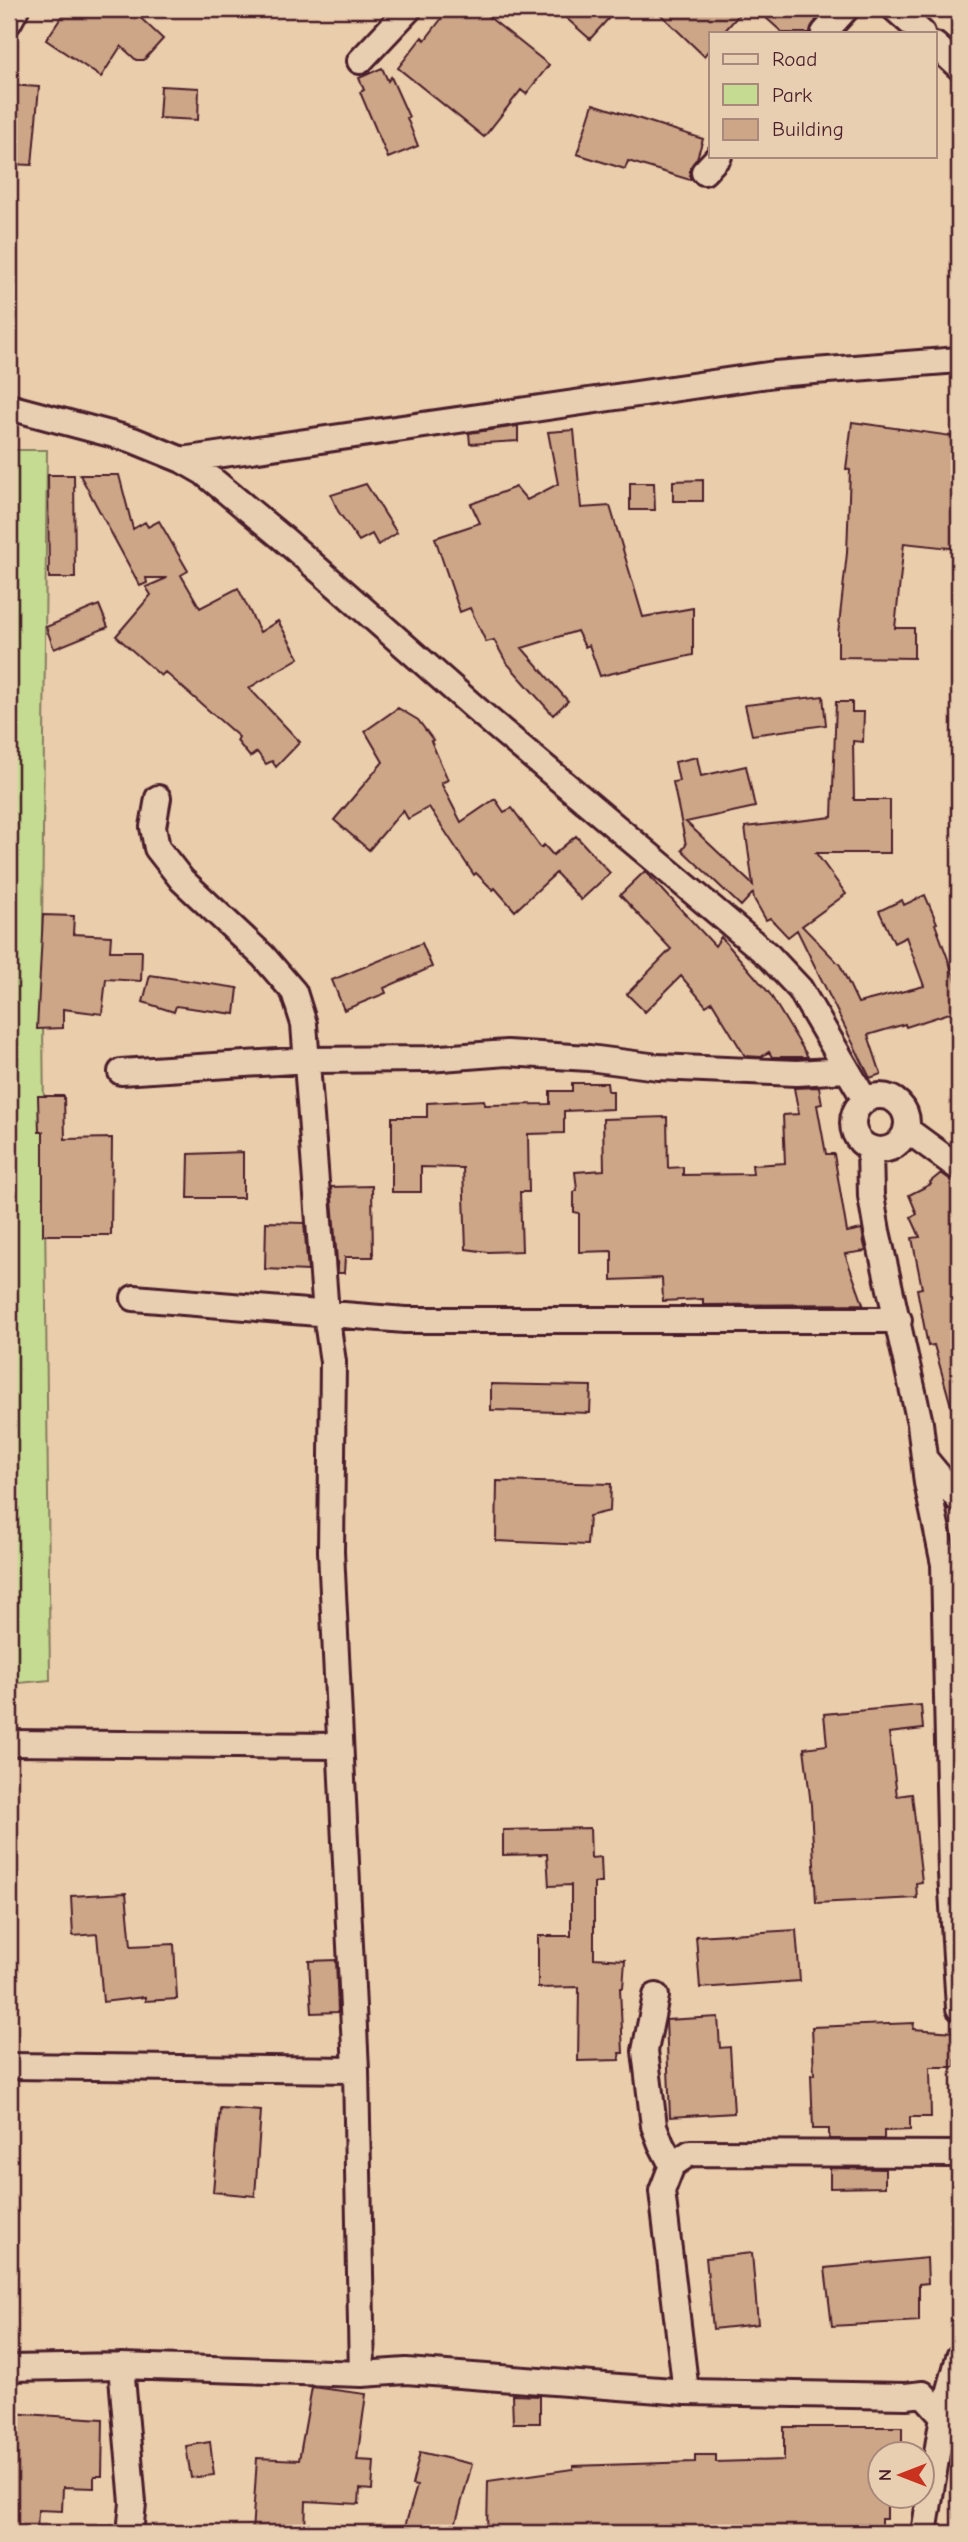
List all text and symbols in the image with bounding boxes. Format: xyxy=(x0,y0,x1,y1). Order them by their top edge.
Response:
legend xyxy=(709,32,936,158)
text: Road xyxy=(772,47,817,71)
text: Park xyxy=(772,83,812,107)
text: Building xyxy=(772,117,844,141)
north arrow xyxy=(866,2440,936,2510)
text: N xyxy=(874,2469,896,2481)

